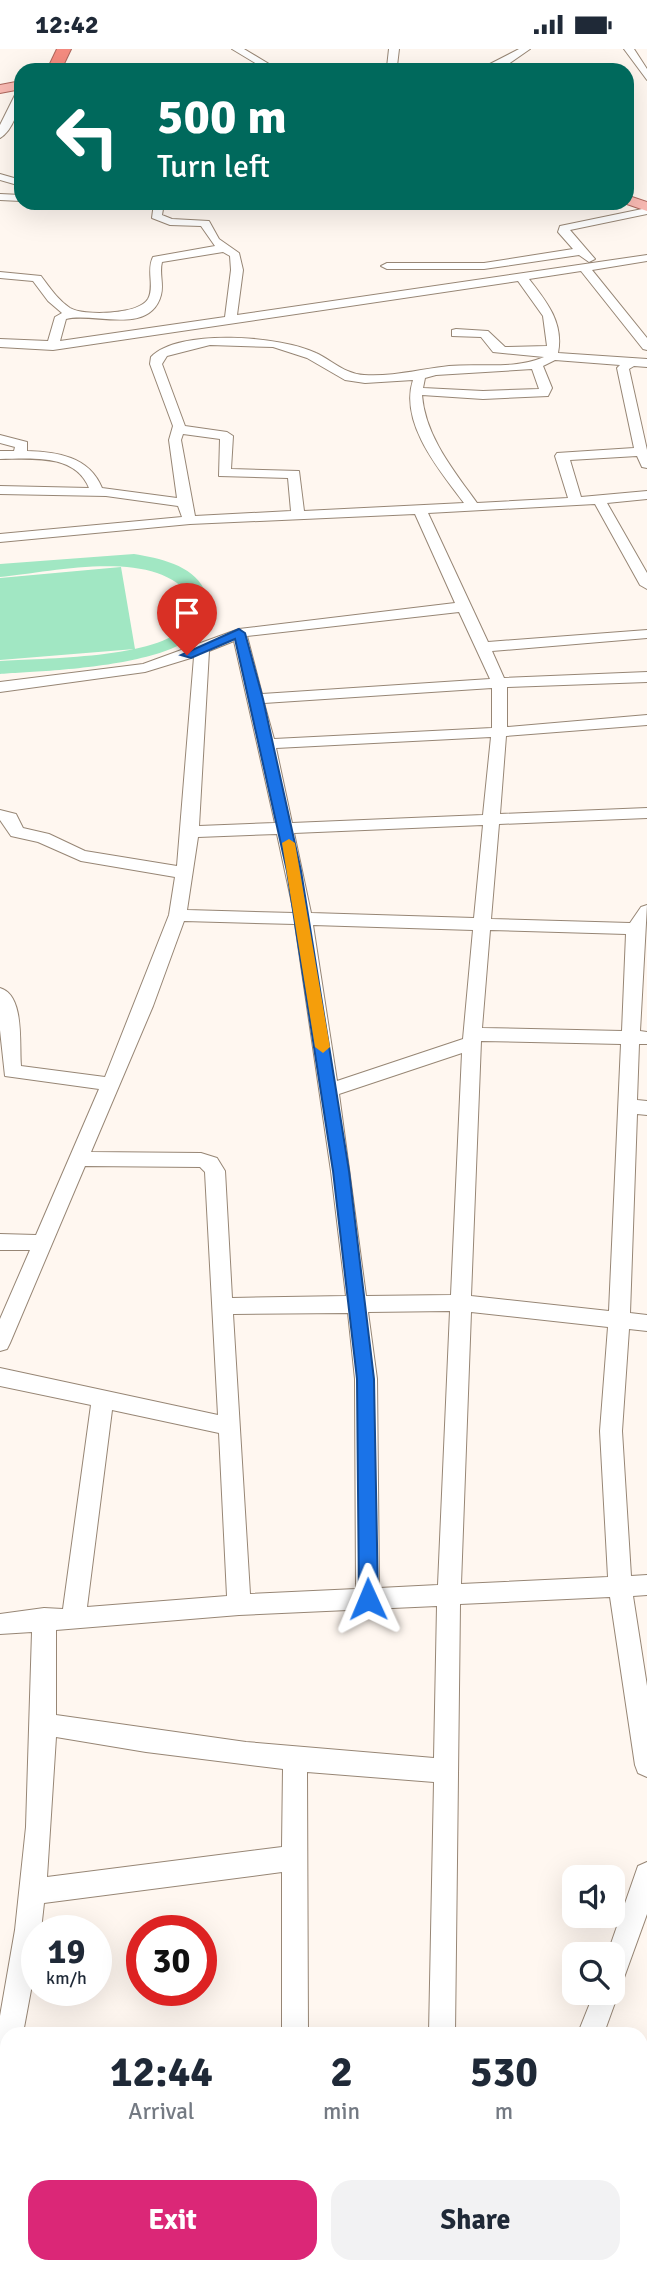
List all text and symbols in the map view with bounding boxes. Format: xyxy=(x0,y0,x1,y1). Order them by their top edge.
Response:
text: 12:42 xyxy=(35,9,99,41)
text: 500 m xyxy=(157,87,287,147)
icon: left xyxy=(42,91,133,182)
text: Turn left xyxy=(157,147,270,186)
pin xyxy=(157,583,217,655)
icon: arrive xyxy=(168,594,206,632)
position arrow xyxy=(331,1562,405,1636)
map controls xyxy=(562,1865,625,2005)
button: sound xyxy=(562,1865,625,1928)
speed limit sign: 30 xyxy=(126,1915,217,2006)
text: 19 xyxy=(48,1930,85,1973)
button: search xyxy=(562,1942,625,2005)
text: km/h xyxy=(46,1967,87,1989)
text: 12:44 xyxy=(110,2047,213,2098)
text: 2 xyxy=(330,2047,353,2098)
text: 530 xyxy=(470,2047,538,2098)
text: Arrival xyxy=(128,2097,195,2126)
text: min xyxy=(323,2097,360,2126)
text: m xyxy=(495,2097,513,2126)
button: Exit xyxy=(28,2180,317,2260)
button: Share xyxy=(331,2180,620,2260)

